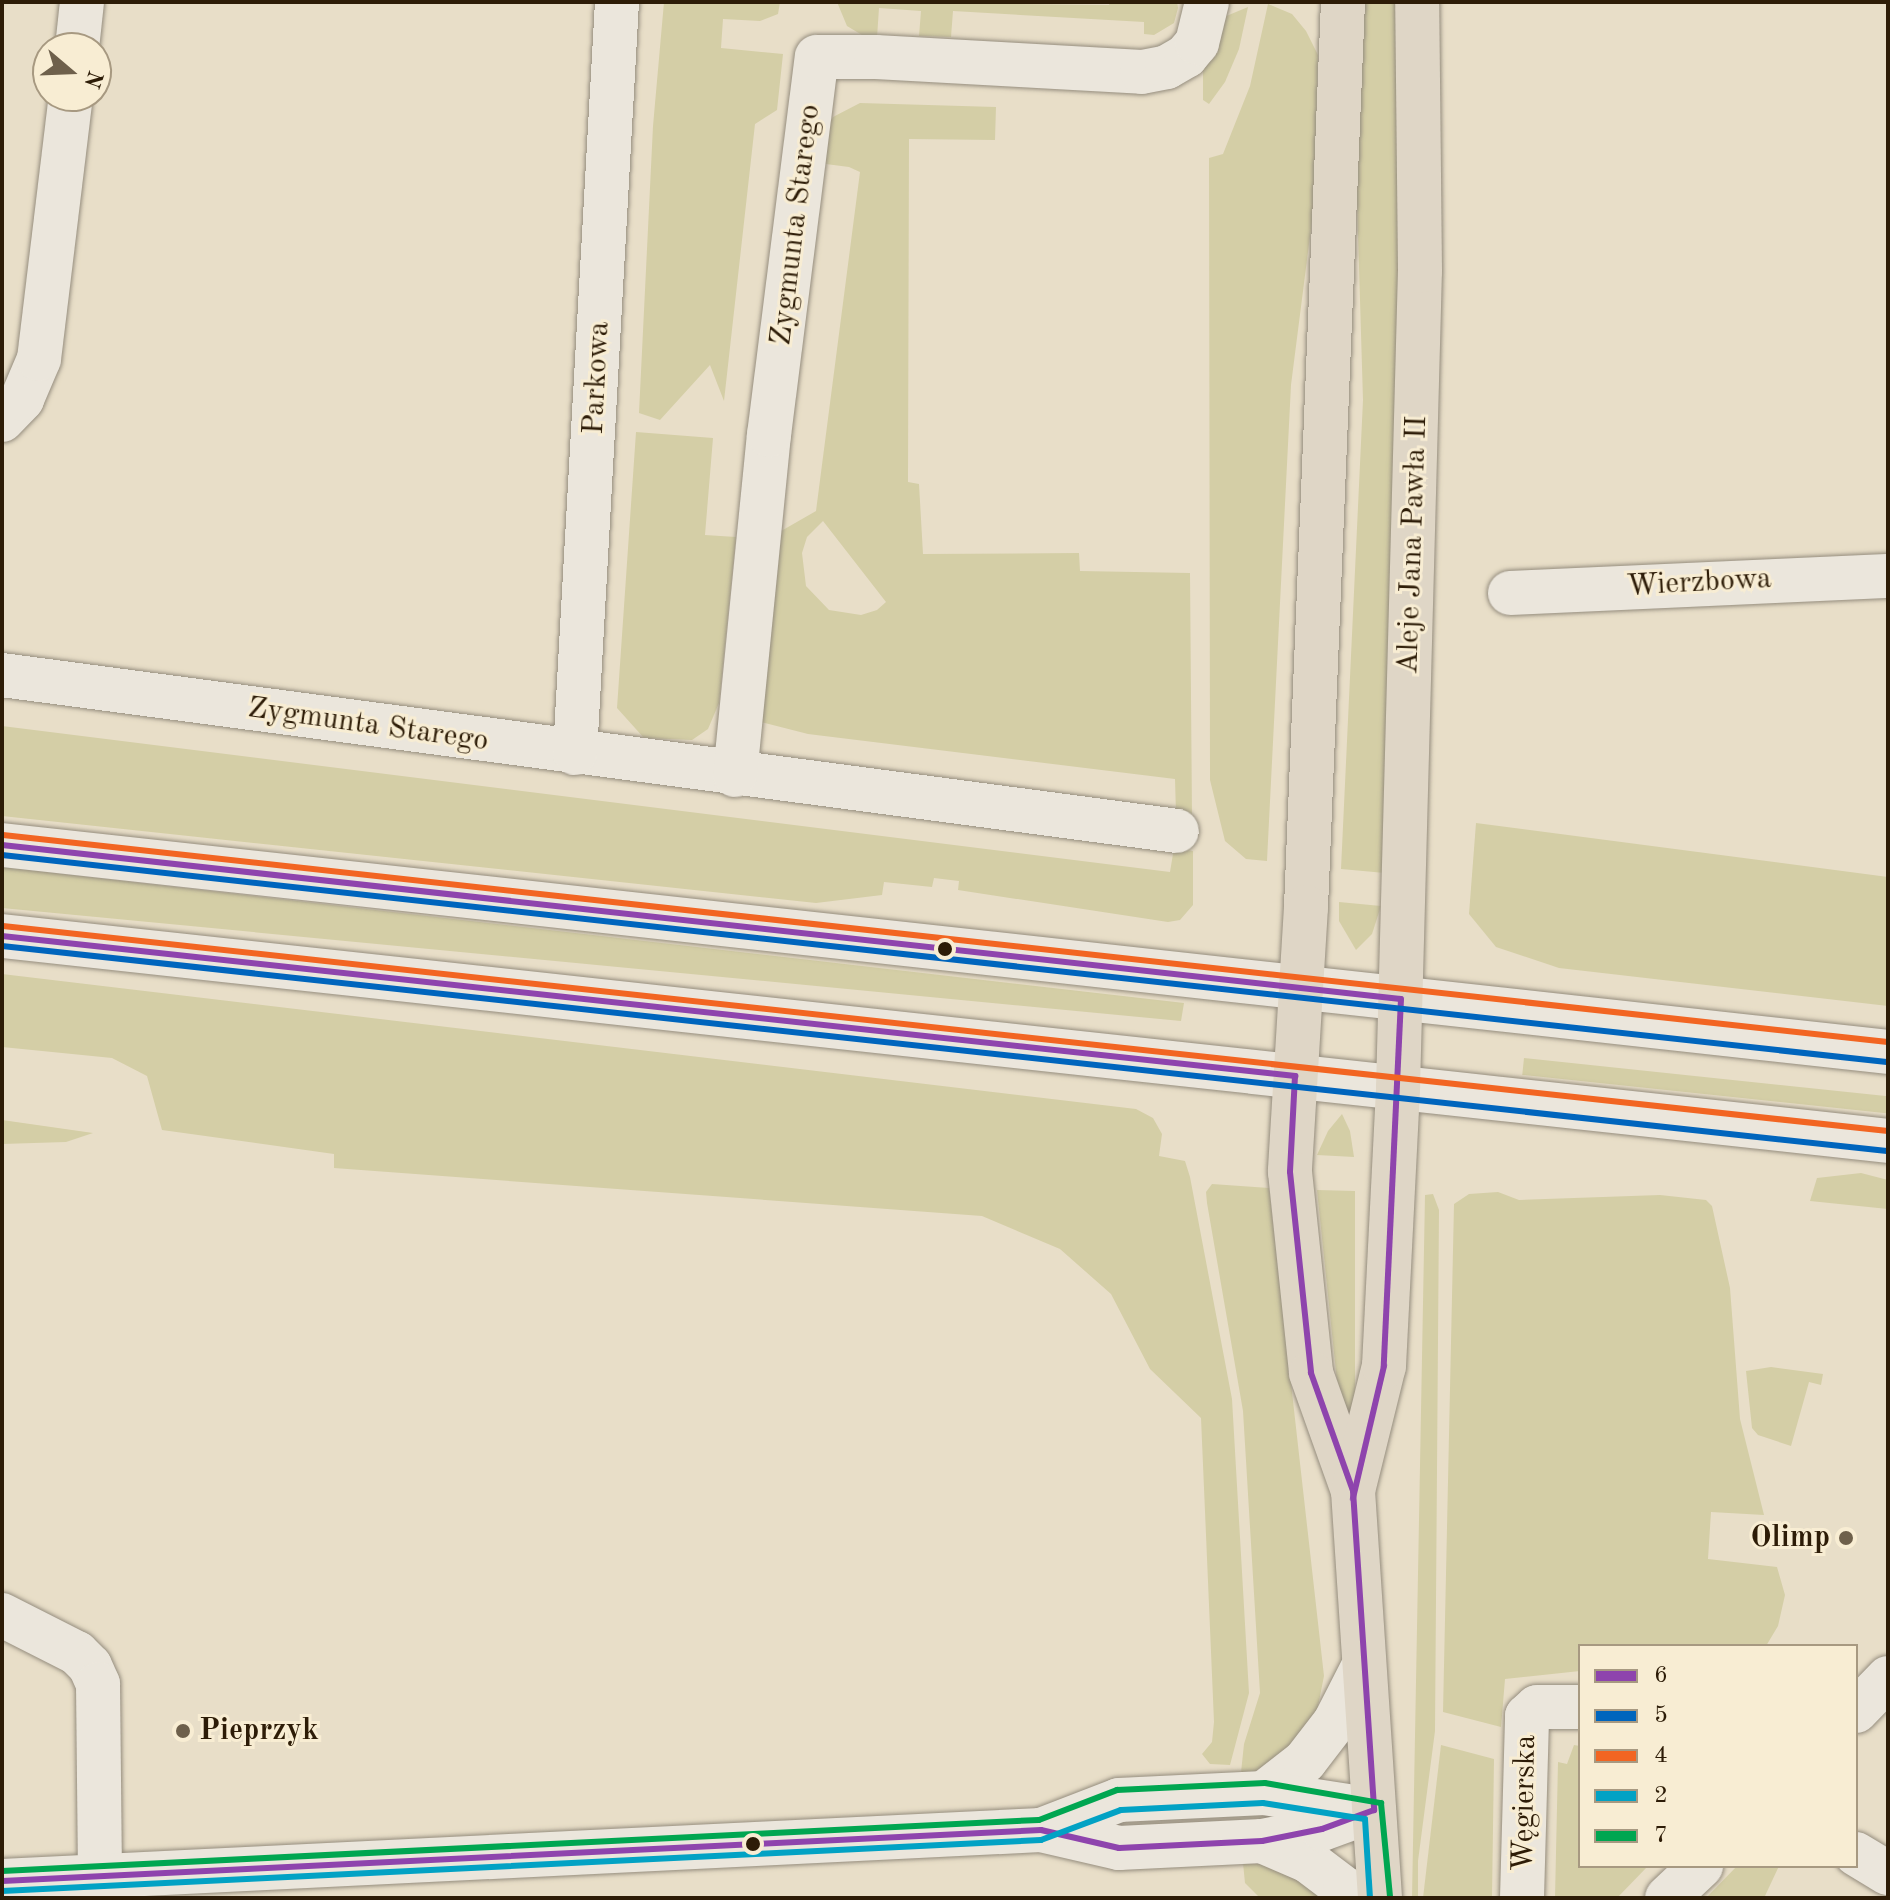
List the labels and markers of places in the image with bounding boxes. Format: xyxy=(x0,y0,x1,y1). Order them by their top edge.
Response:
unlabelled marker xyxy=(937,941,953,957)
place label: Olimp xyxy=(1750,1520,1830,1556)
marker: Olimp xyxy=(1837,1529,1855,1547)
place label: Pieprzyk xyxy=(199,1713,319,1749)
marker: Pieprzyk xyxy=(174,1722,192,1740)
unlabelled marker xyxy=(745,1836,761,1852)

